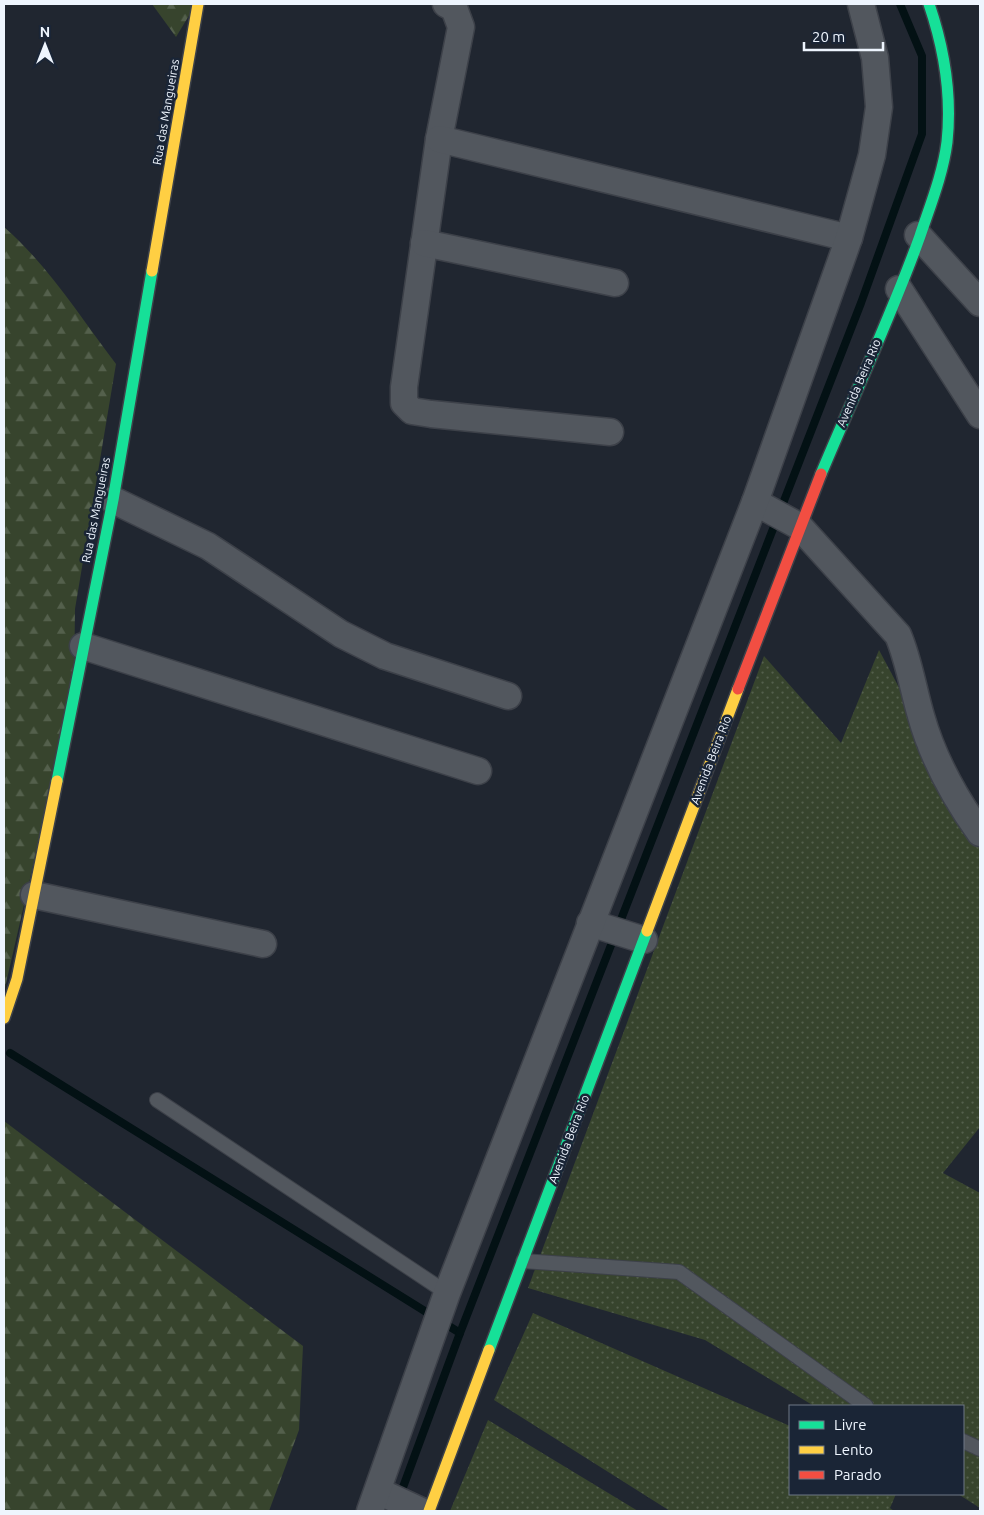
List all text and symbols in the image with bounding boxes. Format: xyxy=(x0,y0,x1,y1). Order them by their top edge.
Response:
north arrow xyxy=(20,20,70,70)
scale bar xyxy=(804,20,883,52)
text: N xyxy=(40,24,50,40)
text: 20 m xyxy=(812,28,845,45)
street label: Rua das Mangueiras xyxy=(150,58,181,166)
street label: Avenida Beira Rio xyxy=(834,337,883,429)
street label: Rua das Mangueiras xyxy=(79,456,112,564)
street label: Avenida Beira Rio xyxy=(688,714,733,806)
street label: Avenida Beira Rio xyxy=(546,1093,591,1185)
legend xyxy=(789,1405,964,1495)
text: Livre xyxy=(834,1416,867,1433)
text: Lento xyxy=(834,1441,873,1458)
text: Parado xyxy=(834,1466,881,1483)

